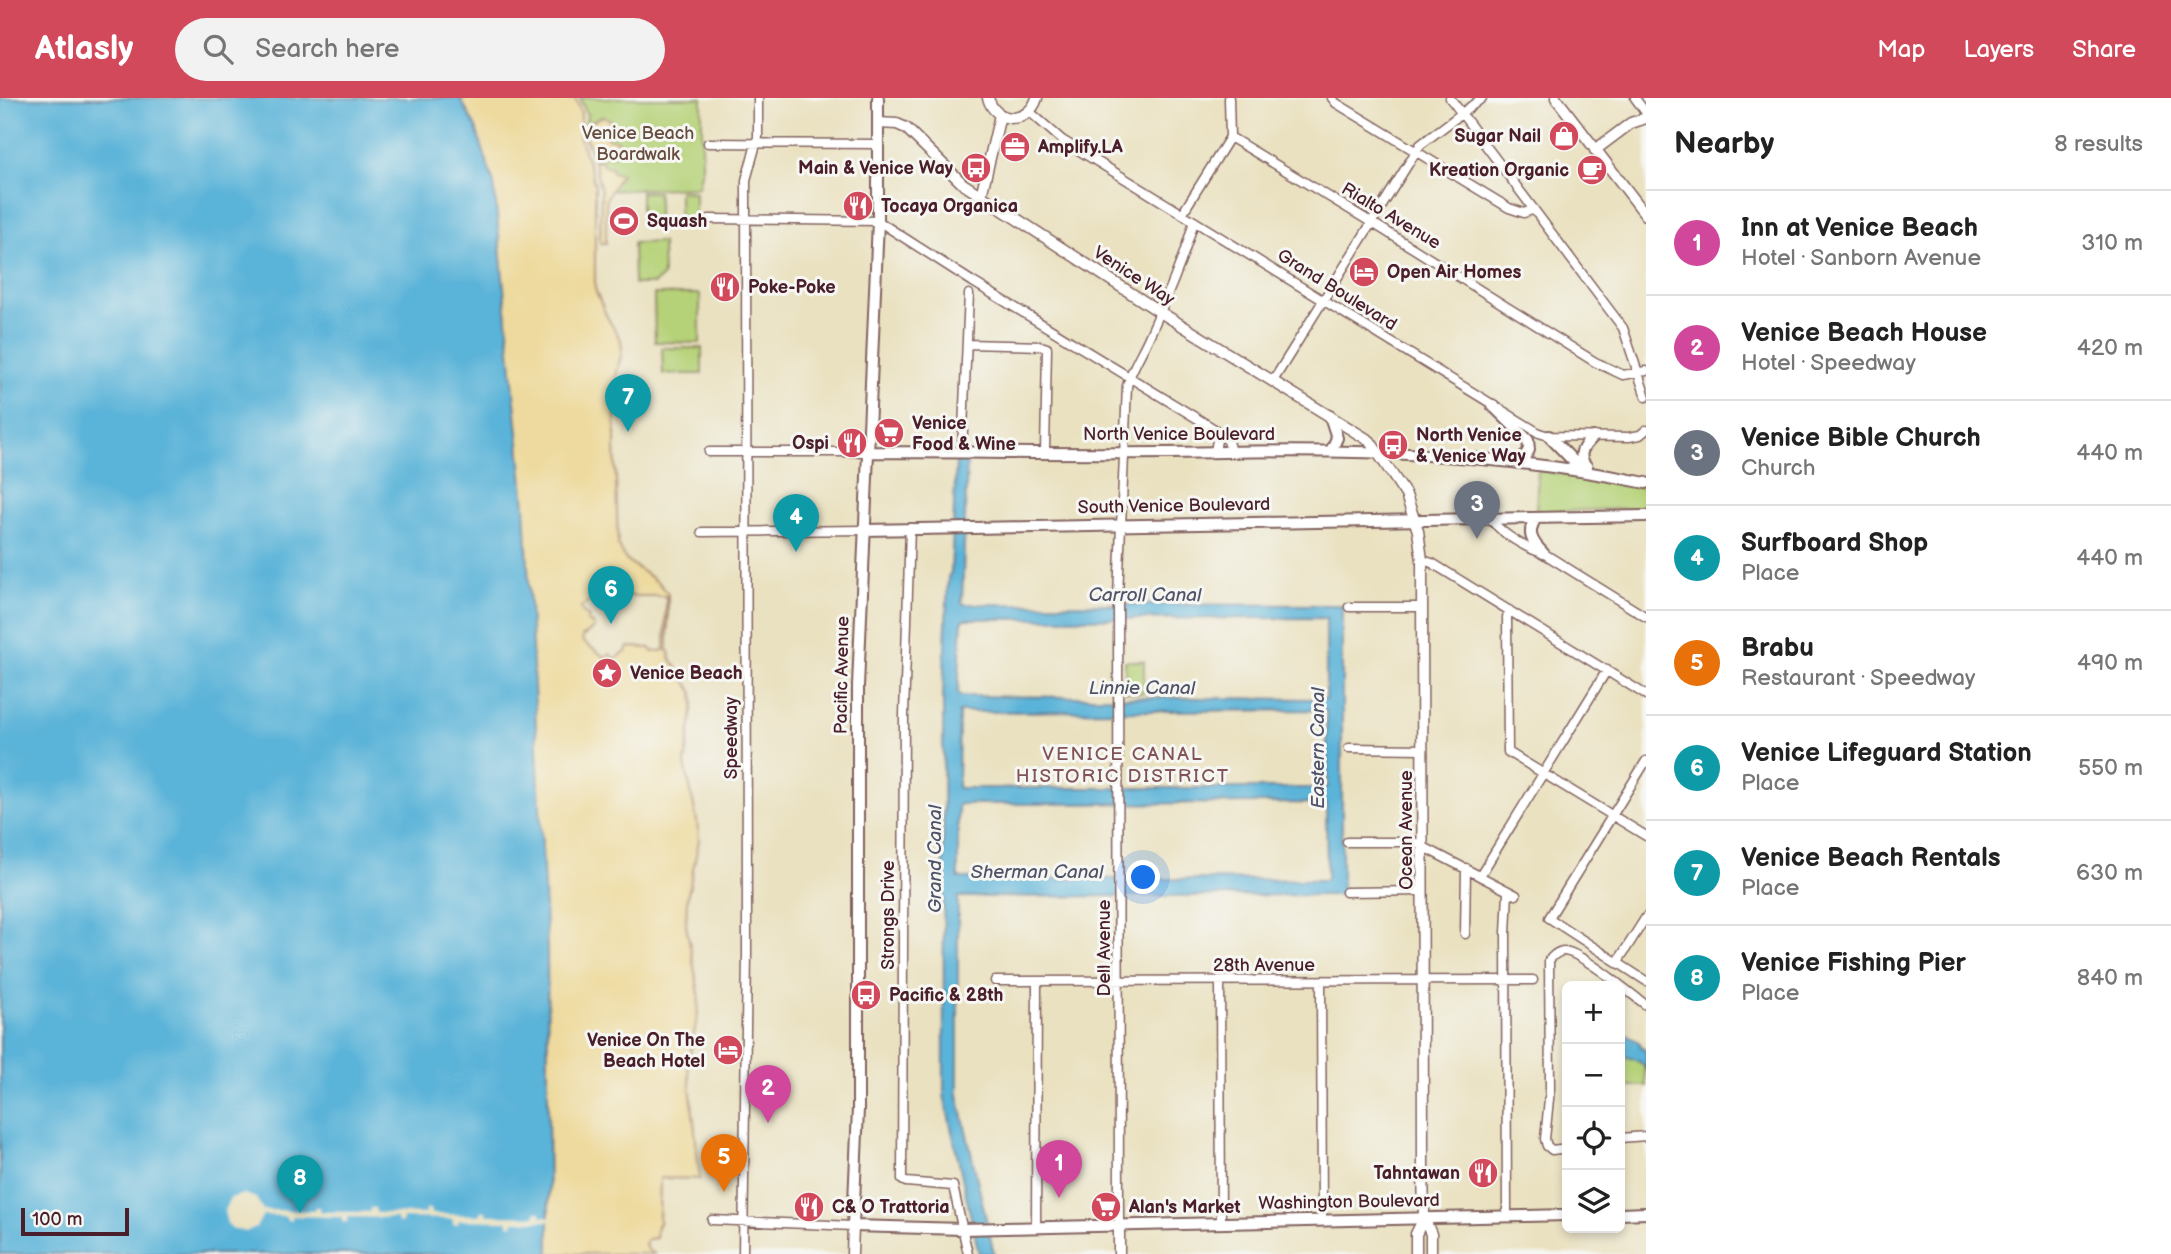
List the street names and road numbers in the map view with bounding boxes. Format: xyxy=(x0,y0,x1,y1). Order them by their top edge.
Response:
street label: Rialto Avenue xyxy=(1338,178,1445,254)
street label: Venice Way xyxy=(1089,242,1179,311)
street label: Grand Boulevard xyxy=(1273,245,1401,335)
street label: North Venice Boulevard xyxy=(1083,424,1275,445)
street label: South Venice Boulevard xyxy=(1078,494,1270,518)
street label: Pacific Avenue xyxy=(830,615,854,734)
street label: Speedway xyxy=(721,696,742,779)
street label: Ocean Avenue xyxy=(1396,770,1417,890)
street label: Strongs Drive xyxy=(878,860,899,970)
street label: Dell Avenue xyxy=(1094,899,1115,996)
street label: 28th Avenue xyxy=(1213,955,1315,976)
street label: Washington Boulevard xyxy=(1258,1190,1440,1214)

